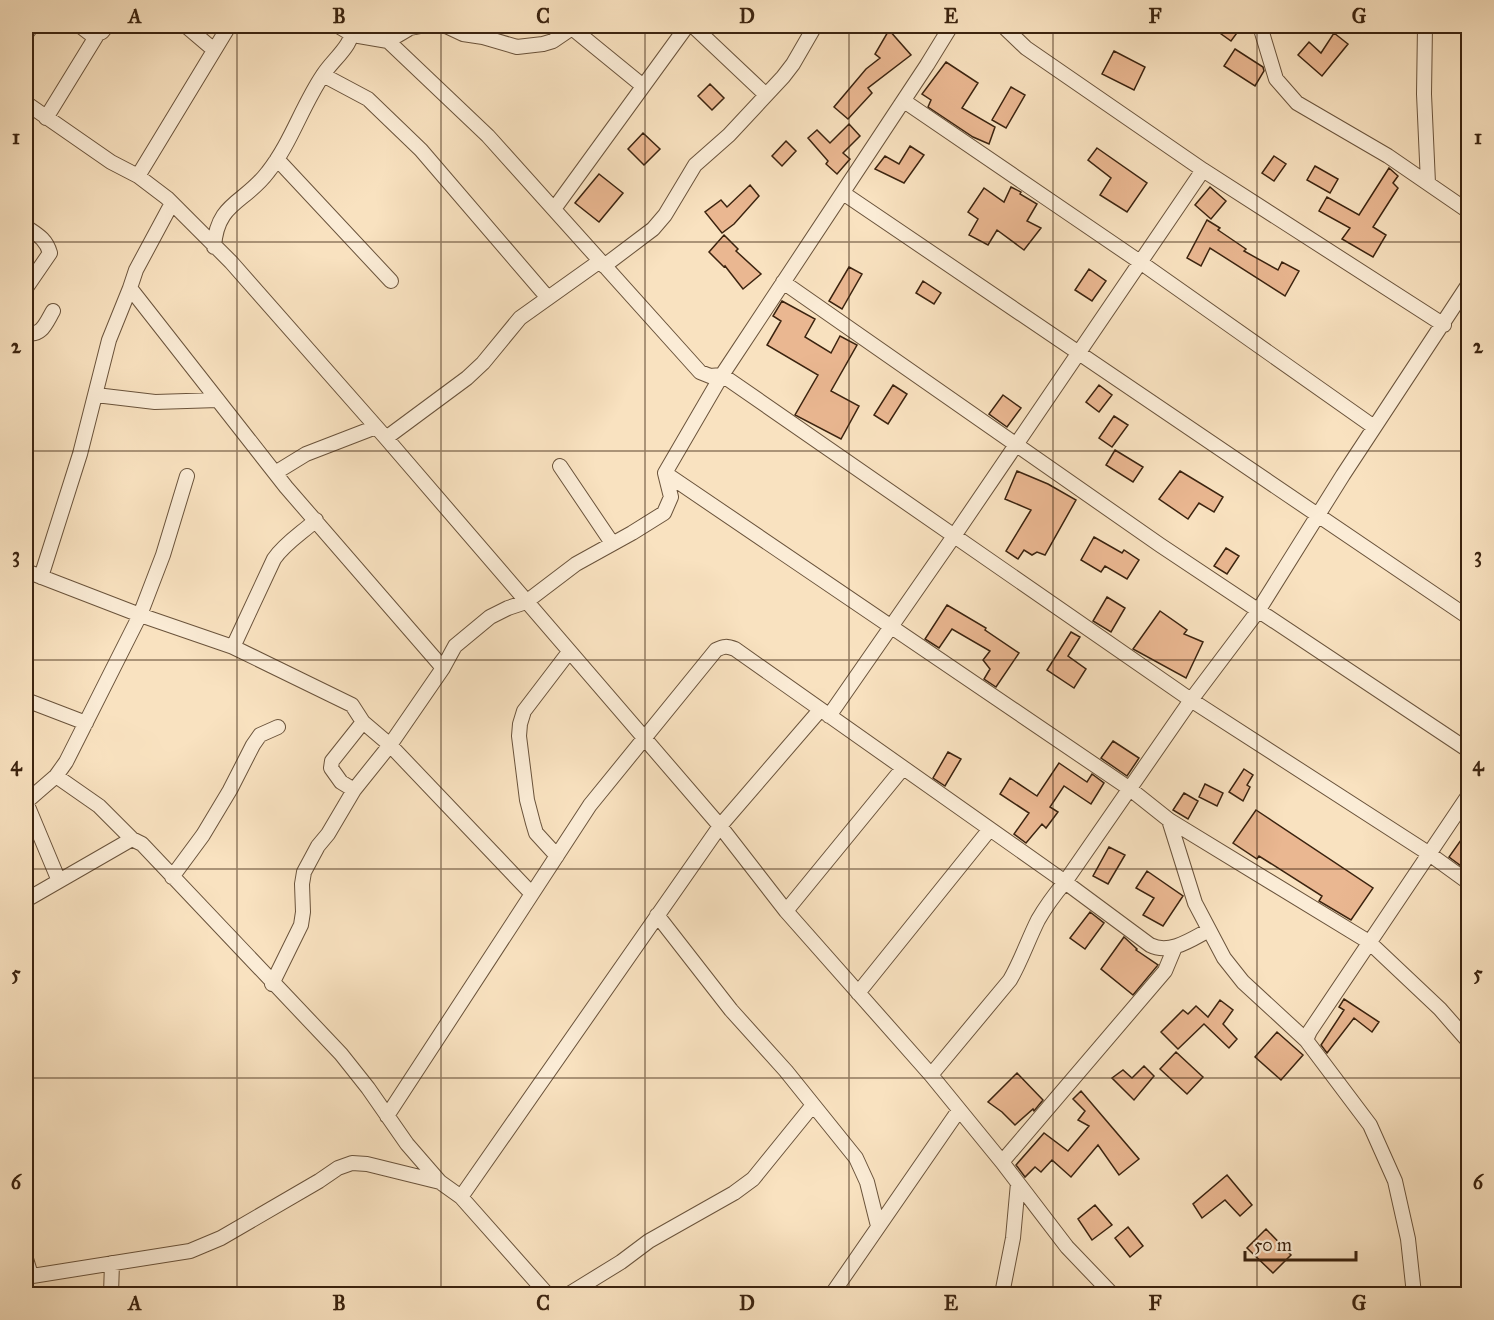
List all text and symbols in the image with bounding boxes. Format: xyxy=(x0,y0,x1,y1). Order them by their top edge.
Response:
text: A xyxy=(126,4,142,28)
text: B xyxy=(332,4,346,28)
text: C xyxy=(536,4,550,28)
text: D xyxy=(739,4,755,28)
text: E xyxy=(944,4,959,28)
text: F xyxy=(1148,4,1162,28)
text: G xyxy=(1352,4,1367,28)
text: 1 xyxy=(12,125,20,149)
text: 1 xyxy=(1474,125,1482,149)
text: 2 xyxy=(11,334,22,358)
text: 2 xyxy=(1473,334,1484,358)
text: 3 xyxy=(12,543,20,568)
text: 3 xyxy=(1474,543,1482,568)
text: 4 xyxy=(10,752,22,777)
text: 4 xyxy=(1472,752,1484,777)
text: 5 xyxy=(11,961,21,985)
text: 5 xyxy=(1473,961,1483,985)
text: 6 xyxy=(11,1170,23,1194)
text: 6 xyxy=(1473,1170,1485,1194)
scale bar xyxy=(1245,1224,1356,1262)
text: 50 m xyxy=(1254,1234,1292,1256)
text: A xyxy=(126,1291,142,1315)
text: B xyxy=(332,1291,346,1315)
text: C xyxy=(536,1291,550,1315)
text: D xyxy=(739,1291,755,1315)
text: E xyxy=(944,1291,959,1315)
text: F xyxy=(1148,1291,1162,1315)
text: G xyxy=(1352,1291,1367,1315)

